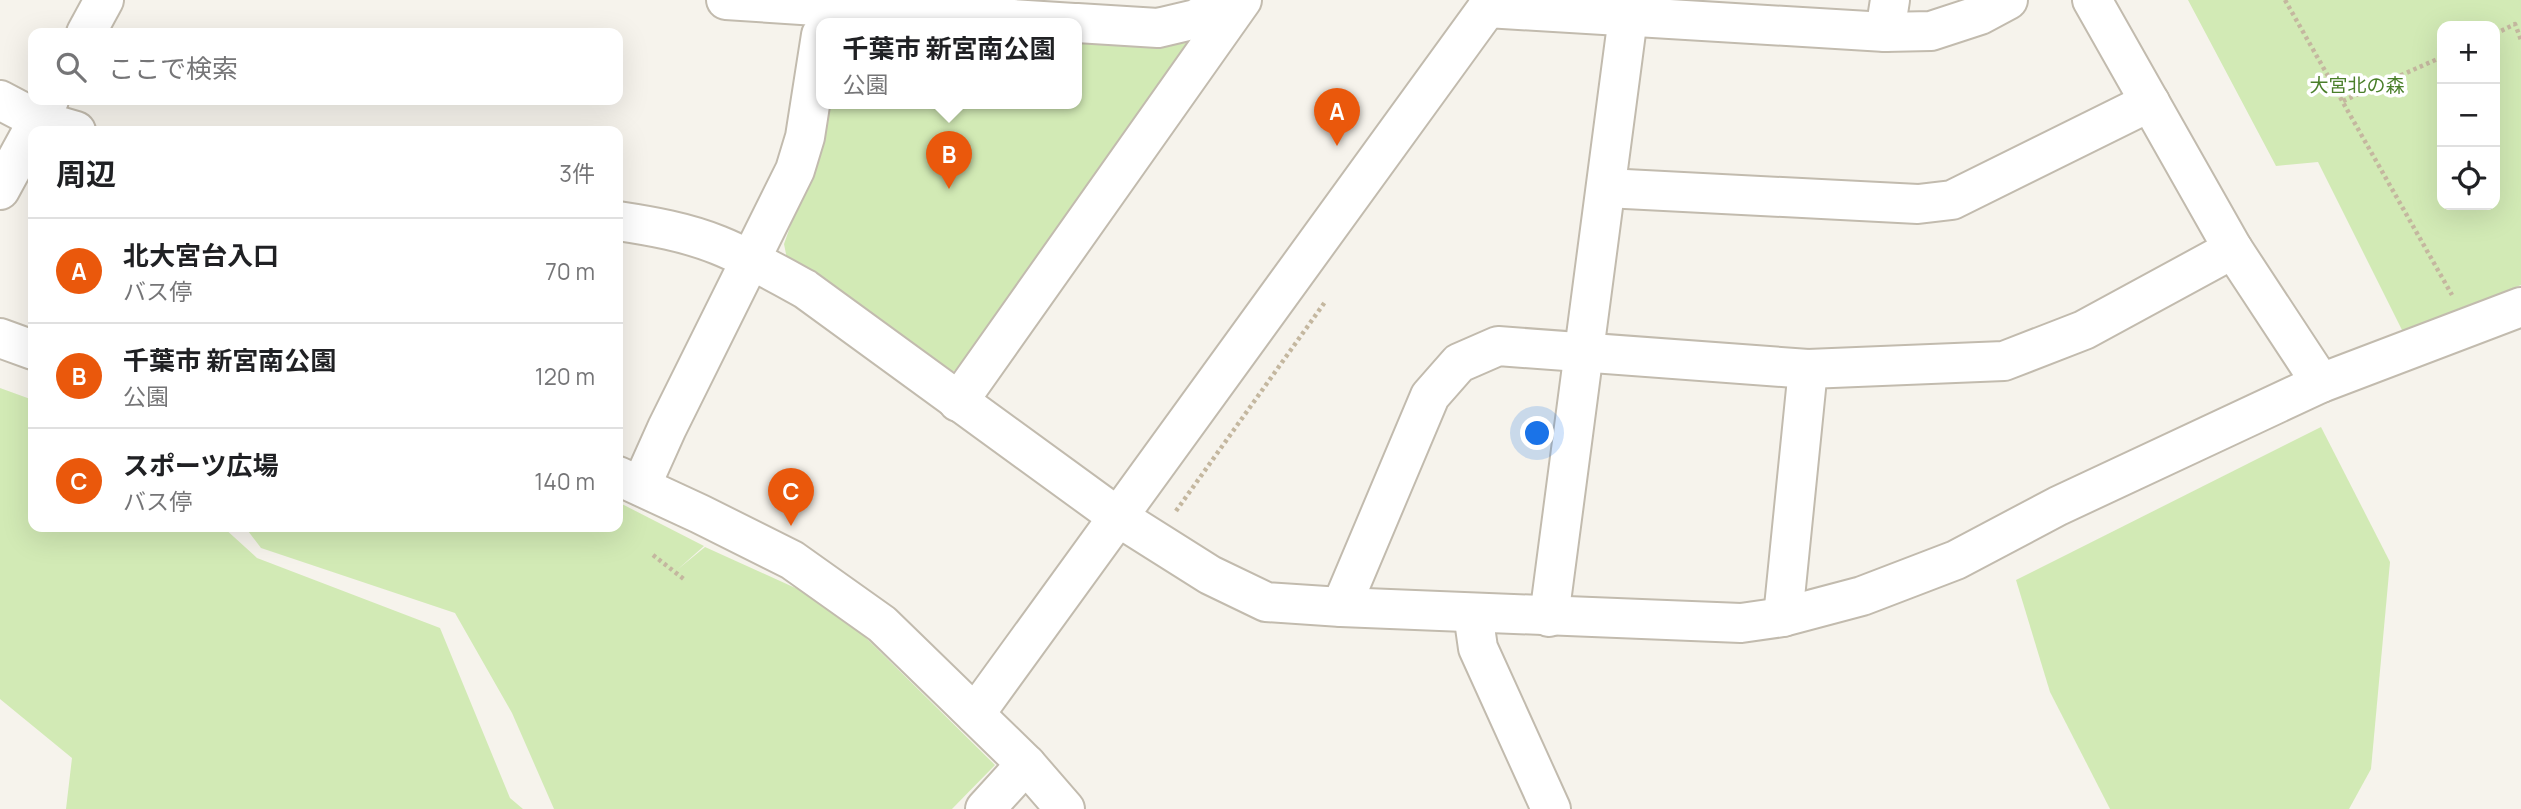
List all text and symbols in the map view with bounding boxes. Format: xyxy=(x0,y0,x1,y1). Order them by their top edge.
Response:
popup xyxy=(816,18,1082,109)
map controls xyxy=(2437,21,2500,210)
button: + xyxy=(2437,21,2500,84)
search box xyxy=(28,28,623,105)
text: 千葉市 新宮南公園 xyxy=(842,30,1056,66)
icon: search xyxy=(52,48,90,86)
text: ここで検索 xyxy=(108,50,238,86)
text: 公園 xyxy=(842,68,888,100)
park label: 大宮北の森 xyxy=(2309,72,2405,98)
button: − xyxy=(2437,84,2500,147)
pin: A xyxy=(1314,88,1360,146)
pin: B xyxy=(926,131,972,189)
button: locate xyxy=(2437,147,2500,210)
text: 周辺 xyxy=(56,153,116,194)
text: 3件 xyxy=(559,157,595,189)
text: 北大宮台入口 xyxy=(123,237,279,273)
text: A xyxy=(71,255,87,287)
text: 70 m xyxy=(545,255,595,287)
text: バス停 xyxy=(123,275,192,307)
text: 千葉市 新宮南公園 xyxy=(123,342,336,378)
text: B xyxy=(72,360,86,392)
text: 120 m xyxy=(535,360,595,392)
text: 公園 xyxy=(123,380,169,412)
your location xyxy=(1520,416,1554,450)
text: スポーツ広場 xyxy=(123,447,278,483)
text: C xyxy=(71,465,88,497)
text: 140 m xyxy=(534,465,595,497)
pin: C xyxy=(768,468,814,526)
text: バス停 xyxy=(123,485,192,517)

